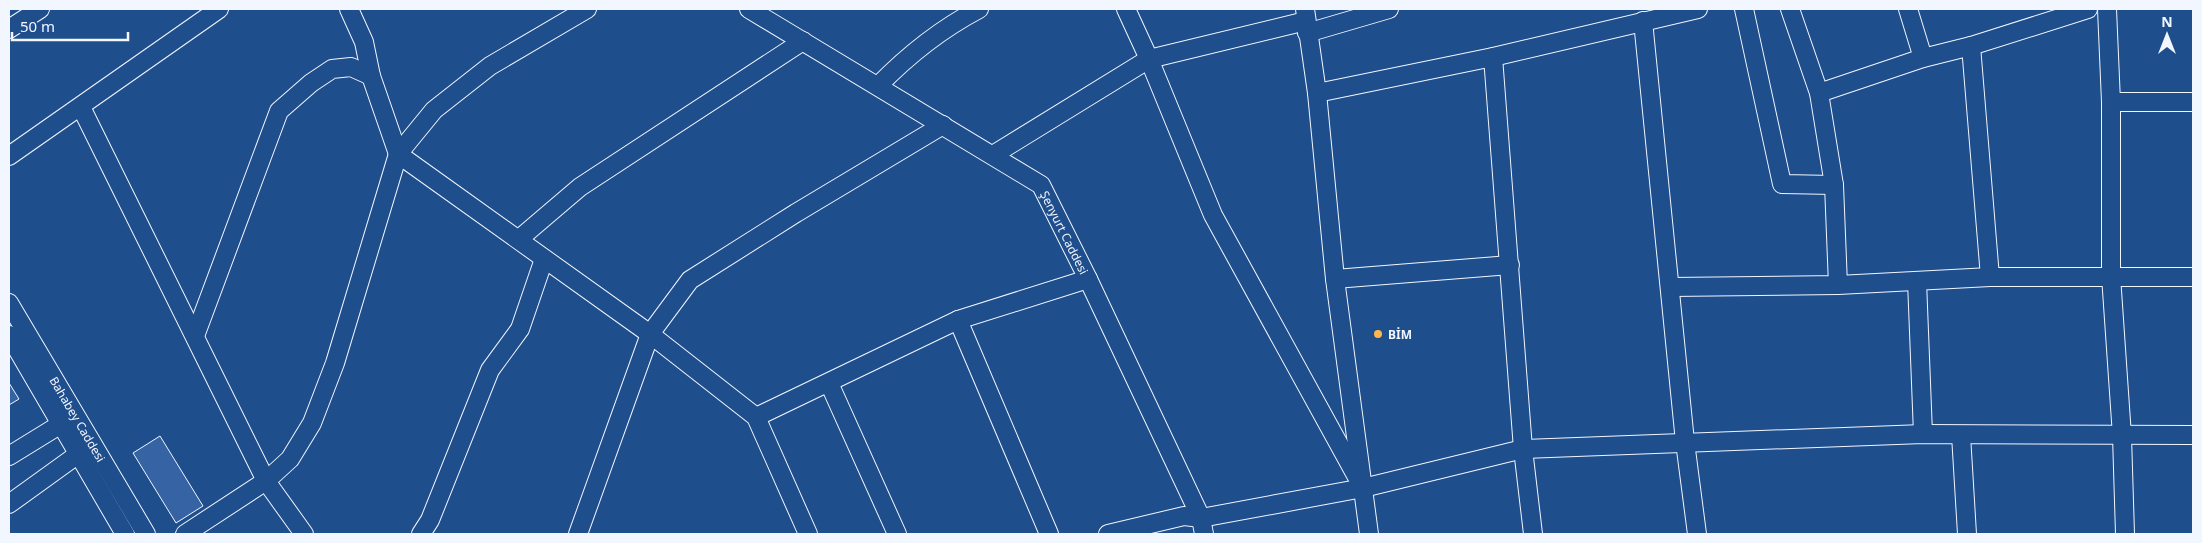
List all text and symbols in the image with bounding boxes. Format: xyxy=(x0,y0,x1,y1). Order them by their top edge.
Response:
scale bar xyxy=(12,10,129,42)
north arrow xyxy=(2142,10,2192,60)
text: N xyxy=(2161,12,2173,31)
text: 50 m xyxy=(20,16,55,36)
street label: Şenyurt Caddesi xyxy=(1037,188,1093,277)
place label: BİM xyxy=(1388,326,1412,343)
marker: BİM xyxy=(1372,328,1384,340)
street label: Bahabey Caddesi xyxy=(46,373,110,465)

